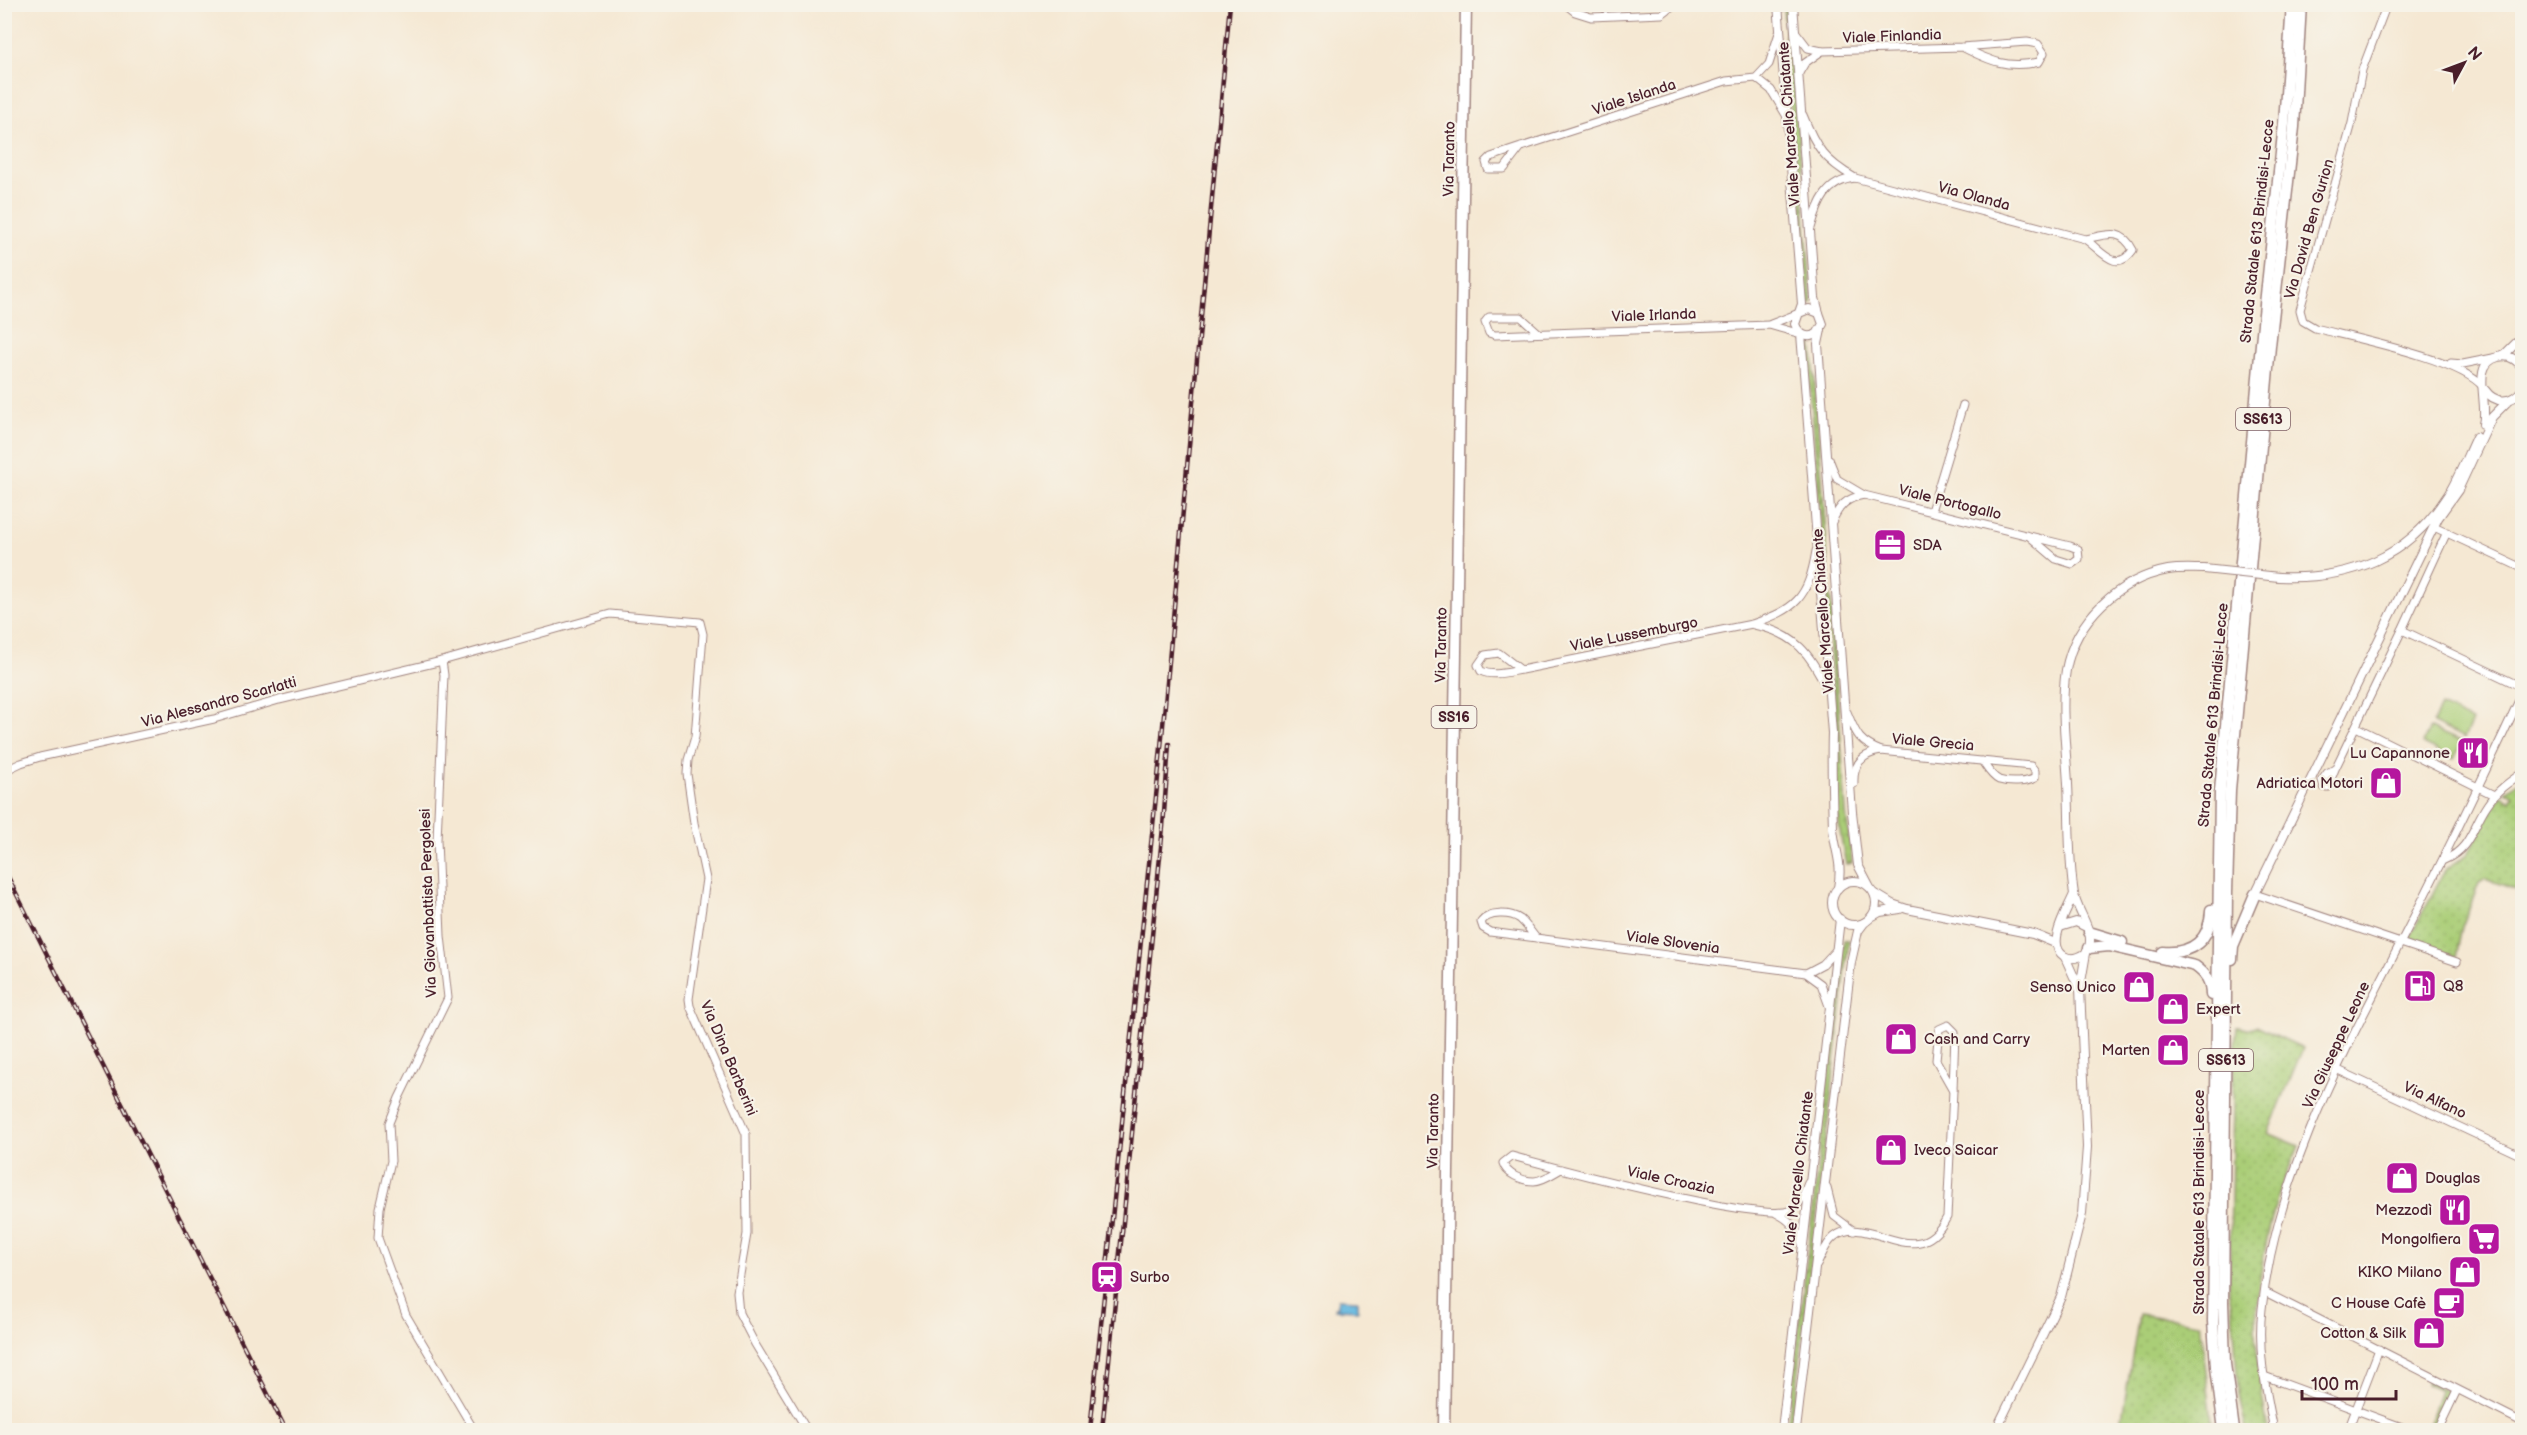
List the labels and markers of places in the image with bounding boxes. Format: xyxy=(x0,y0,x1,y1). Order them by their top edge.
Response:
office icon: SDA xyxy=(1872,527,1908,563)
place label: SDA xyxy=(1913,536,1943,555)
restaurant icon: Lu Capannone xyxy=(2455,735,2491,771)
place label: Lu Capannone xyxy=(2350,744,2450,763)
shop icon: Adriatica Motori xyxy=(2368,765,2404,801)
place label: Adriatica Motori xyxy=(2257,774,2363,793)
fuel station icon: Q8 xyxy=(2402,968,2438,1004)
shop icon: Senso Unico xyxy=(2121,969,2157,1005)
place label: Q8 xyxy=(2443,977,2464,996)
place label: Senso Unico xyxy=(2030,978,2116,997)
shop icon: Expert xyxy=(2155,991,2191,1027)
place label: Expert xyxy=(2196,1000,2241,1019)
shop icon: Cash and Carry xyxy=(1883,1021,1919,1057)
place label: Cash and Carry xyxy=(1924,1030,2030,1049)
shop icon: Marten xyxy=(2155,1032,2191,1068)
place label: Marten xyxy=(2101,1041,2150,1060)
shop icon: Iveco Saicar xyxy=(1873,1132,1909,1168)
place label: Iveco Saicar xyxy=(1914,1141,1998,1160)
shop icon: Douglas xyxy=(2384,1160,2420,1196)
place label: Douglas xyxy=(2425,1169,2481,1188)
restaurant icon: Mezzodì xyxy=(2437,1192,2473,1228)
place label: Mezzodì xyxy=(2375,1201,2432,1220)
supermarket icon: Mongolfiera xyxy=(2466,1221,2502,1257)
place label: Mongolfiera xyxy=(2381,1230,2461,1249)
shop icon: KIKO Milano xyxy=(2447,1254,2483,1290)
station icon: Surbo xyxy=(1089,1259,1125,1295)
place label: KIKO Milano xyxy=(2358,1263,2442,1282)
place label: Surbo xyxy=(1130,1268,1170,1287)
cafe icon: C House Cafè xyxy=(2431,1285,2467,1321)
place label: C House Cafè xyxy=(2331,1294,2426,1313)
shop icon: Cotton & Silk xyxy=(2411,1315,2447,1351)
place label: Cotton & Silk xyxy=(2320,1324,2407,1343)

